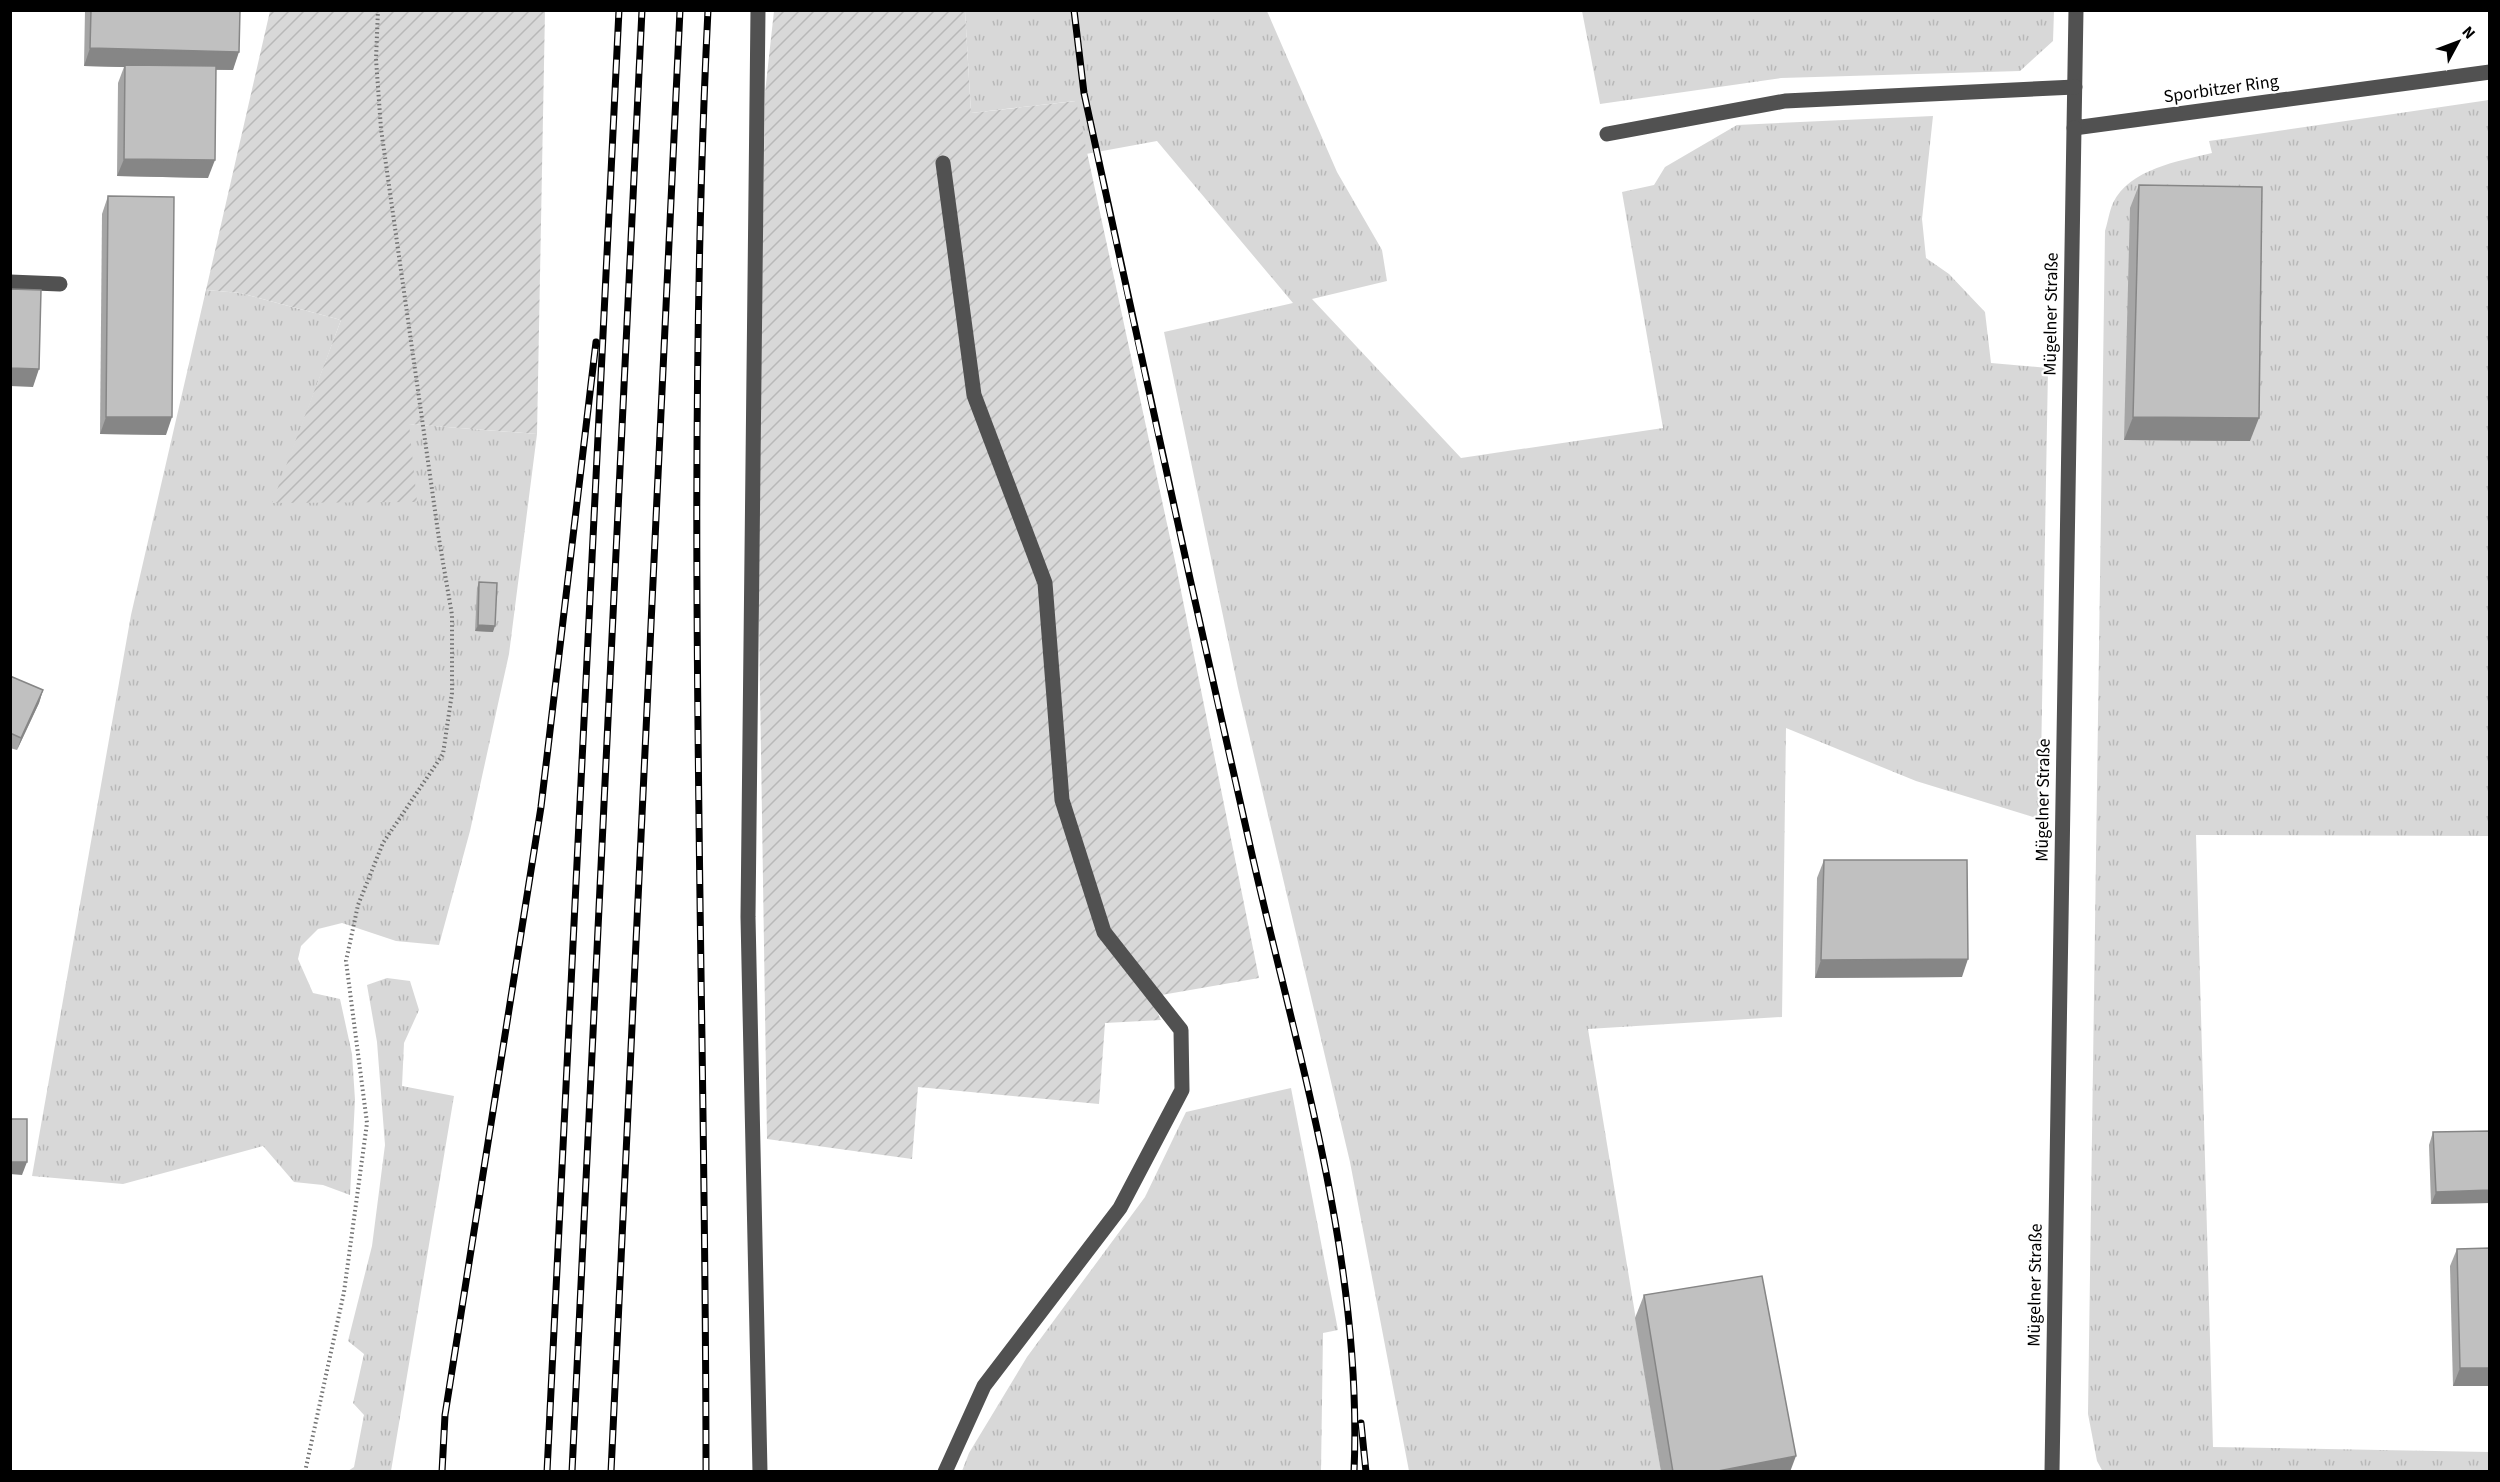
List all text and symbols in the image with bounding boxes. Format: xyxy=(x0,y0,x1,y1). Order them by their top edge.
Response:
north arrow xyxy=(2428,12,2488,72)
text: N xyxy=(2457,22,2480,44)
street label: Sporbitzer Ring xyxy=(2162,69,2280,109)
street label: Mügelner Straße xyxy=(2037,252,2065,376)
street label: Mügelner Straße xyxy=(2029,738,2057,862)
street label: Mügelner Straße xyxy=(2021,1223,2049,1347)

